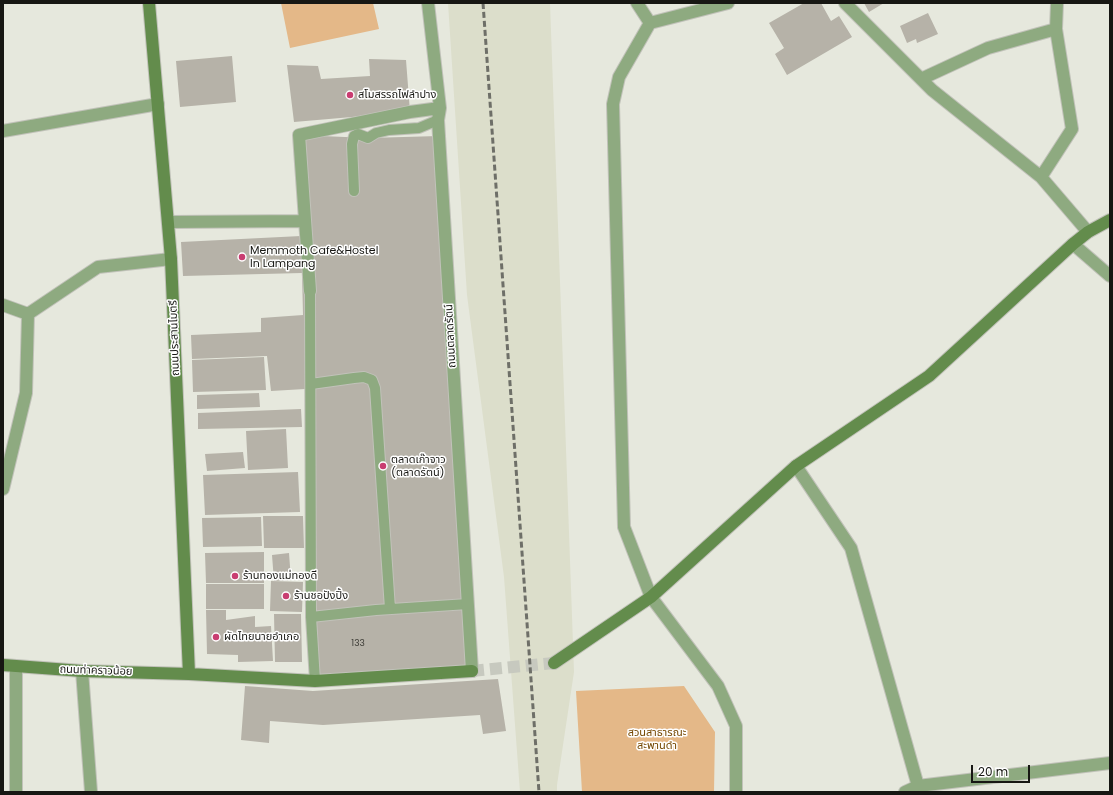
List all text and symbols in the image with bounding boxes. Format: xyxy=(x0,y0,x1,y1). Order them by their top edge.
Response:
place label: สโมสรรถไฟลำปาง xyxy=(358,88,436,102)
marker: สโมสรรถไฟลำปาง xyxy=(345,90,355,100)
place label: Memmoth Cafe&Hostel In Lampang xyxy=(250,244,378,270)
marker: Memmoth Cafe&Hostel In Lampang xyxy=(237,252,247,262)
street label: ถนนประสานไมตรี xyxy=(167,300,183,376)
street label: ถนนตลาดรัตน์ xyxy=(443,304,459,368)
place label: ตลาดเก๊าจาว (ตลาดรัตน์) xyxy=(391,453,446,479)
marker: ตลาดเก๊าจาว (ตลาดรัตน์) xyxy=(378,461,388,471)
place label: ร้านทองแม่ทองดี xyxy=(243,569,317,583)
marker: ร้านทองแม่ทองดี xyxy=(230,571,240,581)
place label: ร้านชอปังปิ้ง xyxy=(294,589,348,603)
marker: ร้านชอปังปิ้ง xyxy=(281,591,291,601)
place label: ผัดไทยนายอำเภอ xyxy=(224,630,299,644)
marker: ผัดไทยนายอำเภอ xyxy=(211,632,221,642)
house number: 133 xyxy=(351,639,365,649)
street label: ถนนท่าคราวน้อย xyxy=(59,663,133,679)
park label: สวนสาธารณะ สะพานดำ xyxy=(628,726,686,752)
scale bar xyxy=(973,757,1032,783)
text: 20 m xyxy=(978,763,1008,780)

